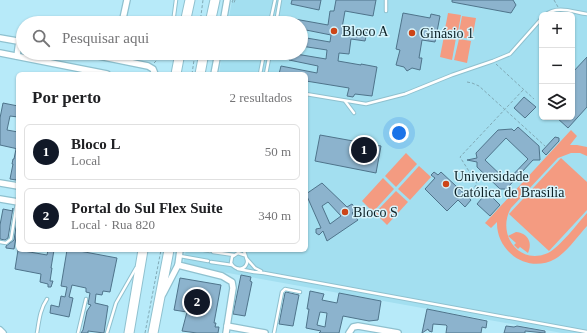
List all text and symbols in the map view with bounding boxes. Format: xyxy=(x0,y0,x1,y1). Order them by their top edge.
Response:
map controls xyxy=(539,12,575,120)
button: + xyxy=(539,12,575,48)
search box xyxy=(16,16,308,60)
place label: Bloco A xyxy=(342,24,389,39)
marker: Bloco A xyxy=(329,26,339,36)
place label: Ginásio 1 xyxy=(420,26,474,41)
icon: search xyxy=(30,27,52,49)
marker: Ginásio 1 xyxy=(407,28,417,38)
text: Pesquisar aqui xyxy=(62,30,149,46)
button: − xyxy=(539,48,575,84)
button: layers xyxy=(539,84,575,120)
text: Por perto xyxy=(32,88,101,107)
text: 2 resultados xyxy=(230,90,292,105)
your location xyxy=(389,123,409,143)
pin: 1 xyxy=(351,135,377,165)
text: Bloco L xyxy=(71,136,121,152)
text: 1 xyxy=(43,144,49,159)
text: 50 m xyxy=(265,144,291,159)
text: Local xyxy=(71,153,101,168)
place label: Universidade Católica de Brasília xyxy=(454,169,565,200)
marker: Universidade Católica de Brasília xyxy=(441,179,451,189)
text: Portal do Sul Flex Suite xyxy=(71,200,223,216)
place label: Bloco S xyxy=(353,205,398,220)
marker: Bloco S xyxy=(340,207,350,217)
text: 2 xyxy=(43,208,49,223)
text: 340 m xyxy=(258,208,291,223)
text: Local · Rua 820 xyxy=(71,217,155,232)
pin: 2 xyxy=(184,287,210,317)

